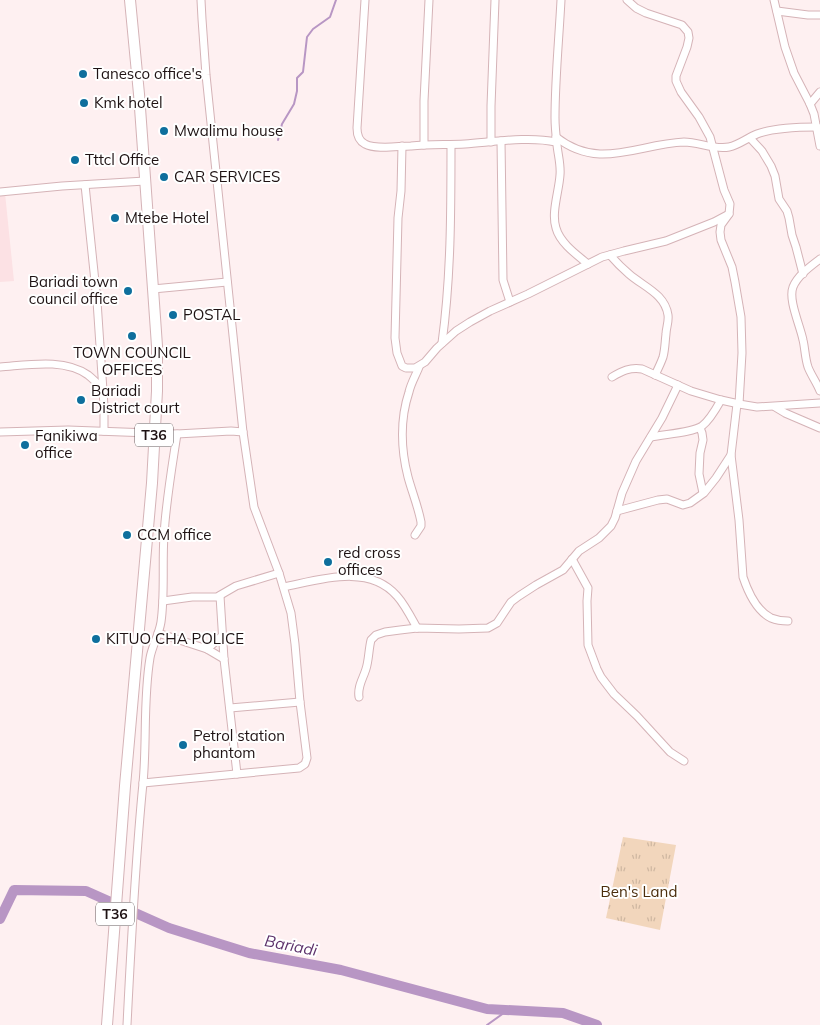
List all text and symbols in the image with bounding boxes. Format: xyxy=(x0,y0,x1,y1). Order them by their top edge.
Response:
place label: Tanesco office's xyxy=(93,64,202,83)
marker: Tanesco office's xyxy=(77,68,89,80)
place label: Kmk hotel xyxy=(94,93,163,112)
marker: Kmk hotel xyxy=(78,97,90,109)
place label: Mwalimu house xyxy=(174,121,283,140)
marker: Mwalimu house xyxy=(158,125,170,137)
place label: Tttcl Office xyxy=(85,150,159,169)
marker: Tttcl Office xyxy=(69,154,81,166)
place label: CAR SERVICES xyxy=(174,167,280,186)
marker: CAR SERVICES xyxy=(158,171,170,183)
place label: Mtebe Hotel xyxy=(125,208,209,227)
marker: Mtebe Hotel xyxy=(109,212,121,224)
place label: Bariadi town council office xyxy=(29,272,118,308)
marker: Bariadi town council office xyxy=(122,285,134,297)
place label: POSTAL xyxy=(183,305,240,324)
marker: POSTAL xyxy=(167,309,179,321)
marker: TOWN COUNCIL OFFICES xyxy=(126,330,138,342)
place label: TOWN COUNCIL OFFICES xyxy=(73,343,191,379)
place label: Bariadi District court xyxy=(91,381,180,417)
marker: Bariadi District court xyxy=(75,394,87,406)
road number: T36 xyxy=(135,424,173,446)
place label: Fanikiwa office xyxy=(35,426,98,462)
marker: Fanikiwa office xyxy=(19,439,31,451)
place label: CCM office xyxy=(137,525,211,544)
marker: CCM office xyxy=(121,529,133,541)
place label: red cross offices xyxy=(338,543,401,579)
marker: red cross offices xyxy=(322,556,334,568)
place label: KITUO CHA POLICE xyxy=(106,629,244,648)
marker: KITUO CHA POLICE xyxy=(90,633,102,645)
place label: Petrol station phantom xyxy=(193,726,285,762)
marker: Petrol station phantom xyxy=(177,739,189,751)
park label: Ben's Land xyxy=(601,882,677,901)
road number: T36 xyxy=(96,902,134,926)
water label: Bariadi xyxy=(263,930,319,960)

